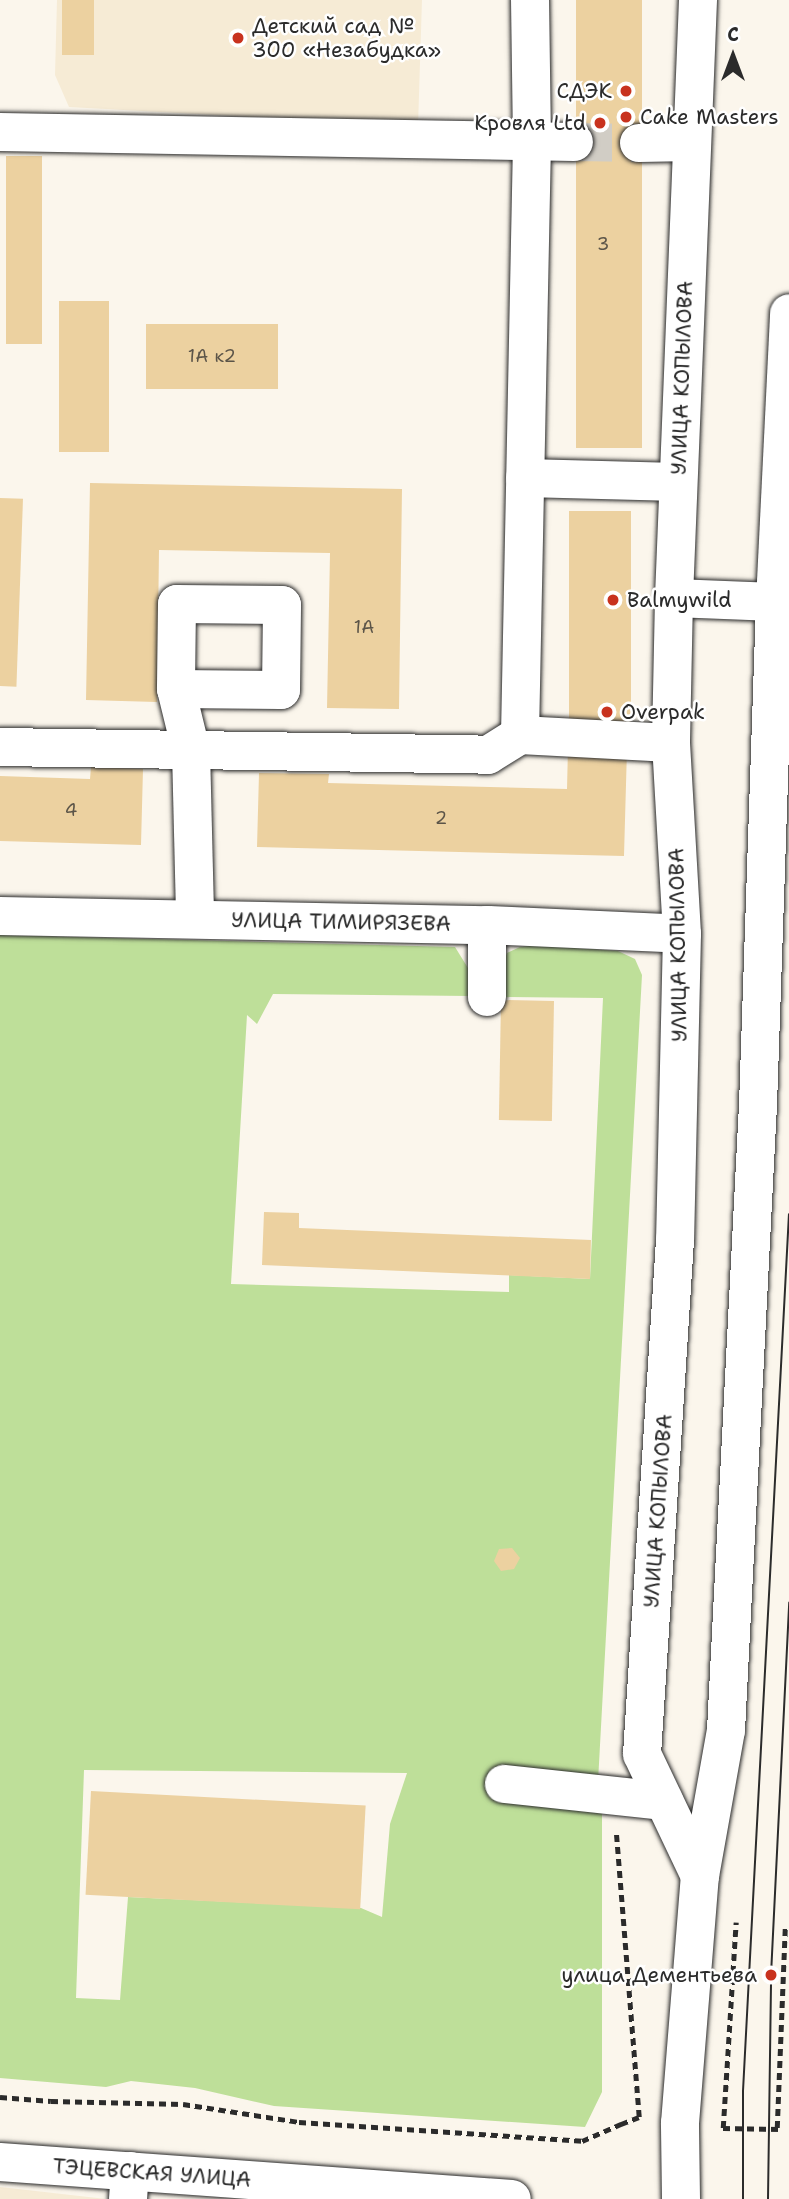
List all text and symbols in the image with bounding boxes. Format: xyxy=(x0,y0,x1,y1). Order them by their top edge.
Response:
place label: Детский сад № 300 «Незабудка» xyxy=(252,13,441,63)
north arrow xyxy=(698,21,768,91)
text: С xyxy=(727,22,739,47)
marker: Детский сад № 300 «Незабудка» xyxy=(230,30,246,46)
place label: СДЭК xyxy=(557,78,612,104)
marker: СДЭК xyxy=(618,83,634,99)
place label: Cake Masters xyxy=(640,104,779,130)
marker: Cake Masters xyxy=(618,109,634,125)
place label: Кровля Ltd xyxy=(474,110,586,136)
marker: Кровля Ltd xyxy=(592,115,608,131)
house number: 3 xyxy=(597,233,609,255)
street label: УЛИЦА КОПЫЛОВА xyxy=(666,281,698,475)
house number: 1А к2 xyxy=(188,345,236,367)
place label: Balmywild xyxy=(627,587,732,613)
marker: Balmywild xyxy=(605,592,621,608)
house number: 1А xyxy=(354,616,374,638)
place label: Overpak xyxy=(621,699,705,725)
marker: Overpak xyxy=(599,704,615,720)
house number: 4 xyxy=(65,799,77,821)
house number: 2 xyxy=(435,807,447,829)
street label: УЛИЦА КОПЫЛОВА xyxy=(664,848,692,1042)
street label: УЛИЦА ТИМИРЯЗЕВА xyxy=(231,907,451,937)
street label: УЛИЦА КОПЫЛОВА xyxy=(639,1413,677,1609)
place label: улица Дементьева xyxy=(561,1962,757,1988)
marker: улица Дементьева xyxy=(763,1967,779,1983)
street label: ТЭЦЕВСКАЯ УЛИЦА xyxy=(52,2154,252,2192)

